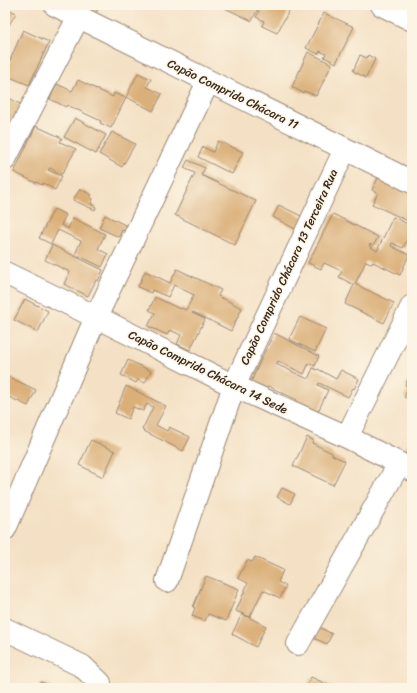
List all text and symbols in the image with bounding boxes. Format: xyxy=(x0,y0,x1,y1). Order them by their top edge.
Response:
street label: Capão Comprido Chácara 11 xyxy=(163,53,303,135)
street label: Capão Comprido Chácara 13 Terceira Rua xyxy=(234,165,344,369)
street label: Capão Comprido Chácara 14 Sede xyxy=(124,324,292,420)

